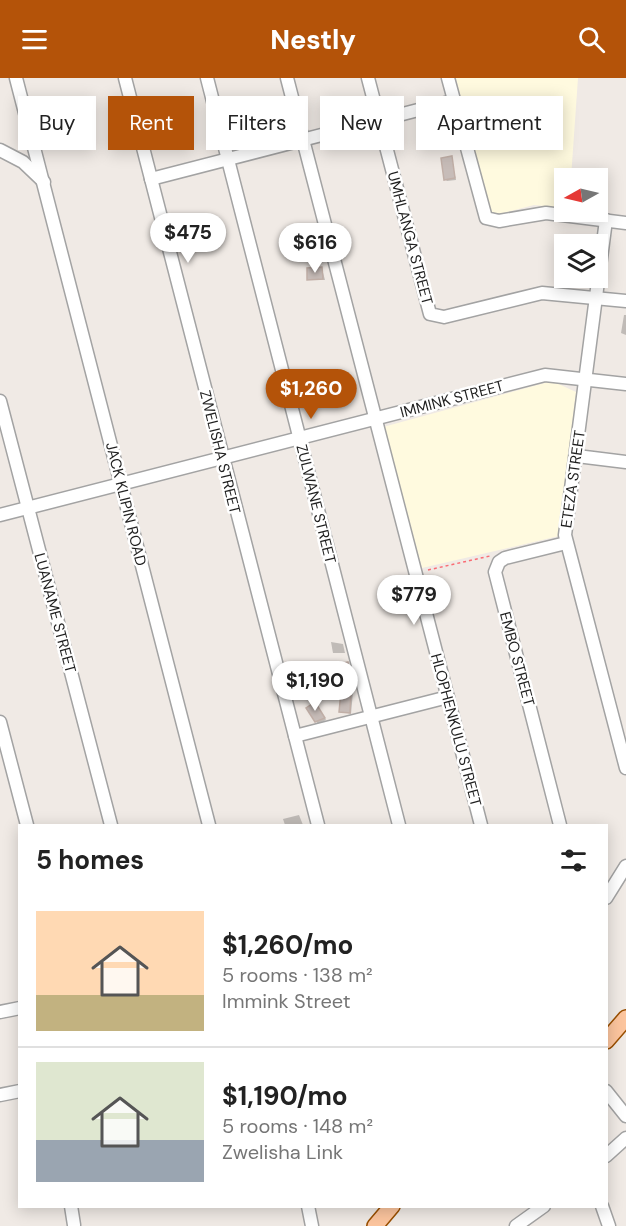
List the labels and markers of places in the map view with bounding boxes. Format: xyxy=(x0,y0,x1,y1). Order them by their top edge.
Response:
pin: $475 xyxy=(152,213,224,264)
pin: $616 xyxy=(279,223,351,274)
pin: $1,260 xyxy=(262,369,360,420)
pin: $779 xyxy=(378,575,450,626)
pin: $1,190 xyxy=(266,661,364,712)

